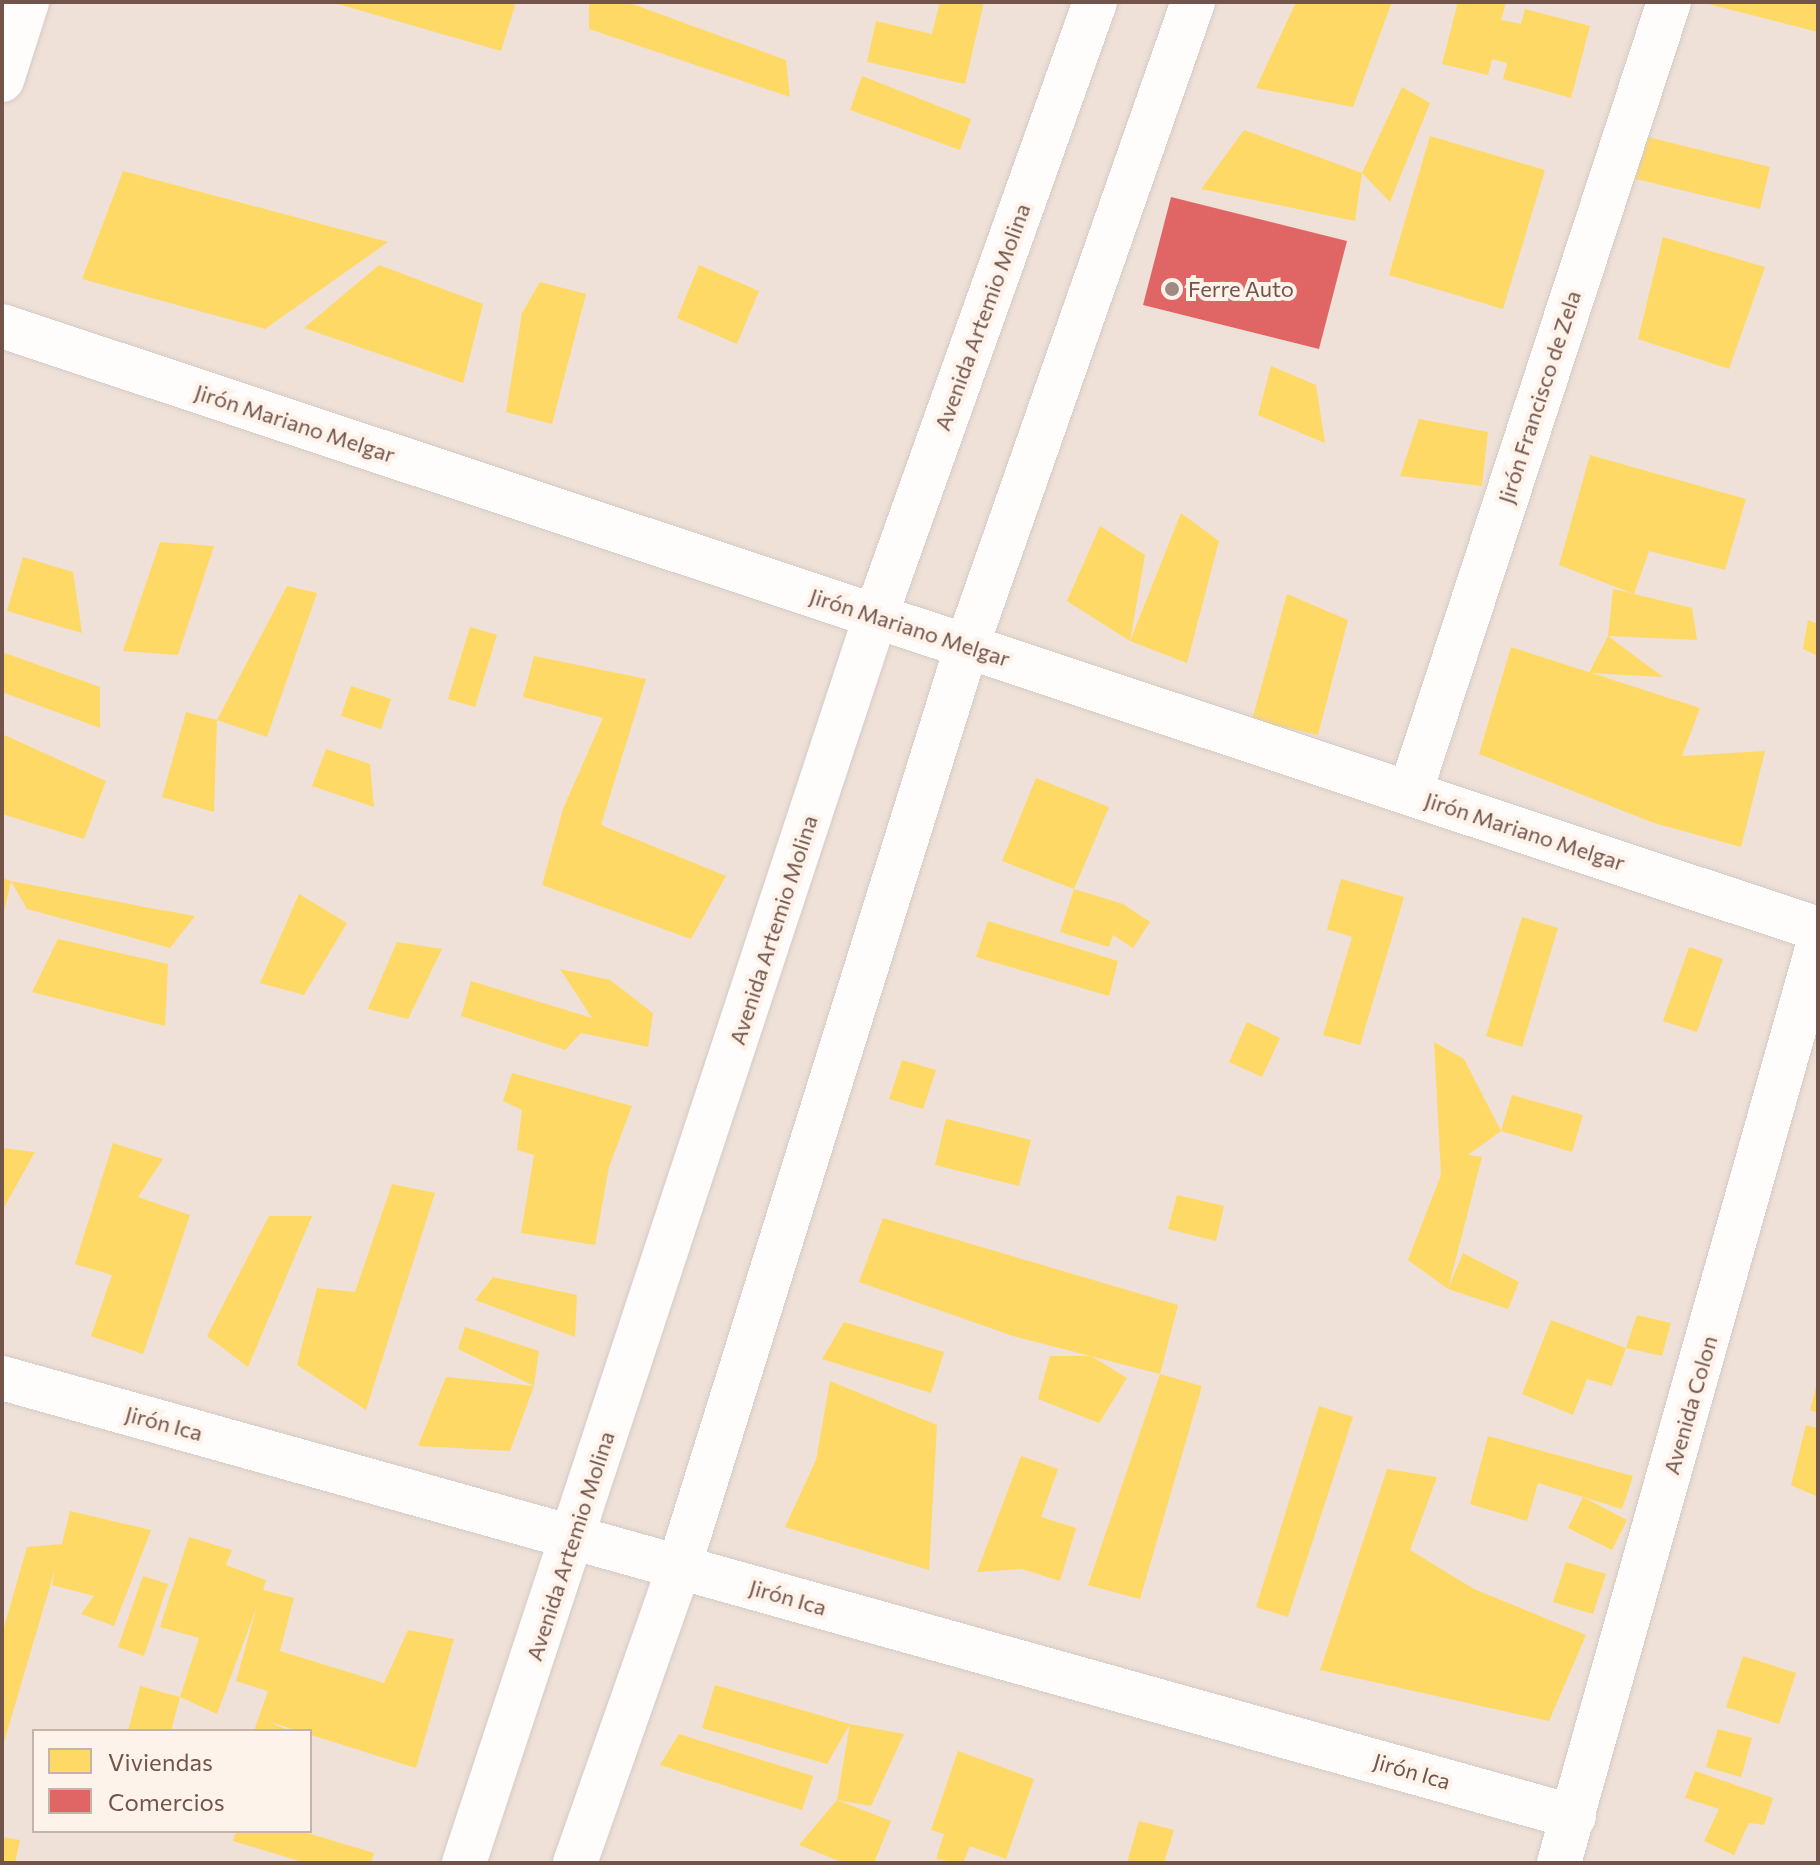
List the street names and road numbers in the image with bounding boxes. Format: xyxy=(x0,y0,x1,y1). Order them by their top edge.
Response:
street label: Avenida Artemio Molina xyxy=(929,200,1035,434)
street label: Jirón Francisco de Zela xyxy=(1492,287,1586,507)
street label: Jirón Mariano Melgar xyxy=(192,378,398,468)
street label: Jirón Mariano Melgar xyxy=(807,582,1013,672)
street label: Jirón Mariano Melgar xyxy=(1422,786,1628,876)
street label: Avenida Artemio Molina xyxy=(723,812,823,1048)
street label: Avenida Colon xyxy=(1658,1333,1722,1477)
street label: Jirón Ica xyxy=(122,1400,206,1446)
street label: Avenida Artemio Molina xyxy=(520,1428,620,1664)
street label: Jirón Ica xyxy=(746,1573,830,1621)
street label: Jirón Ica xyxy=(1370,1747,1454,1795)

